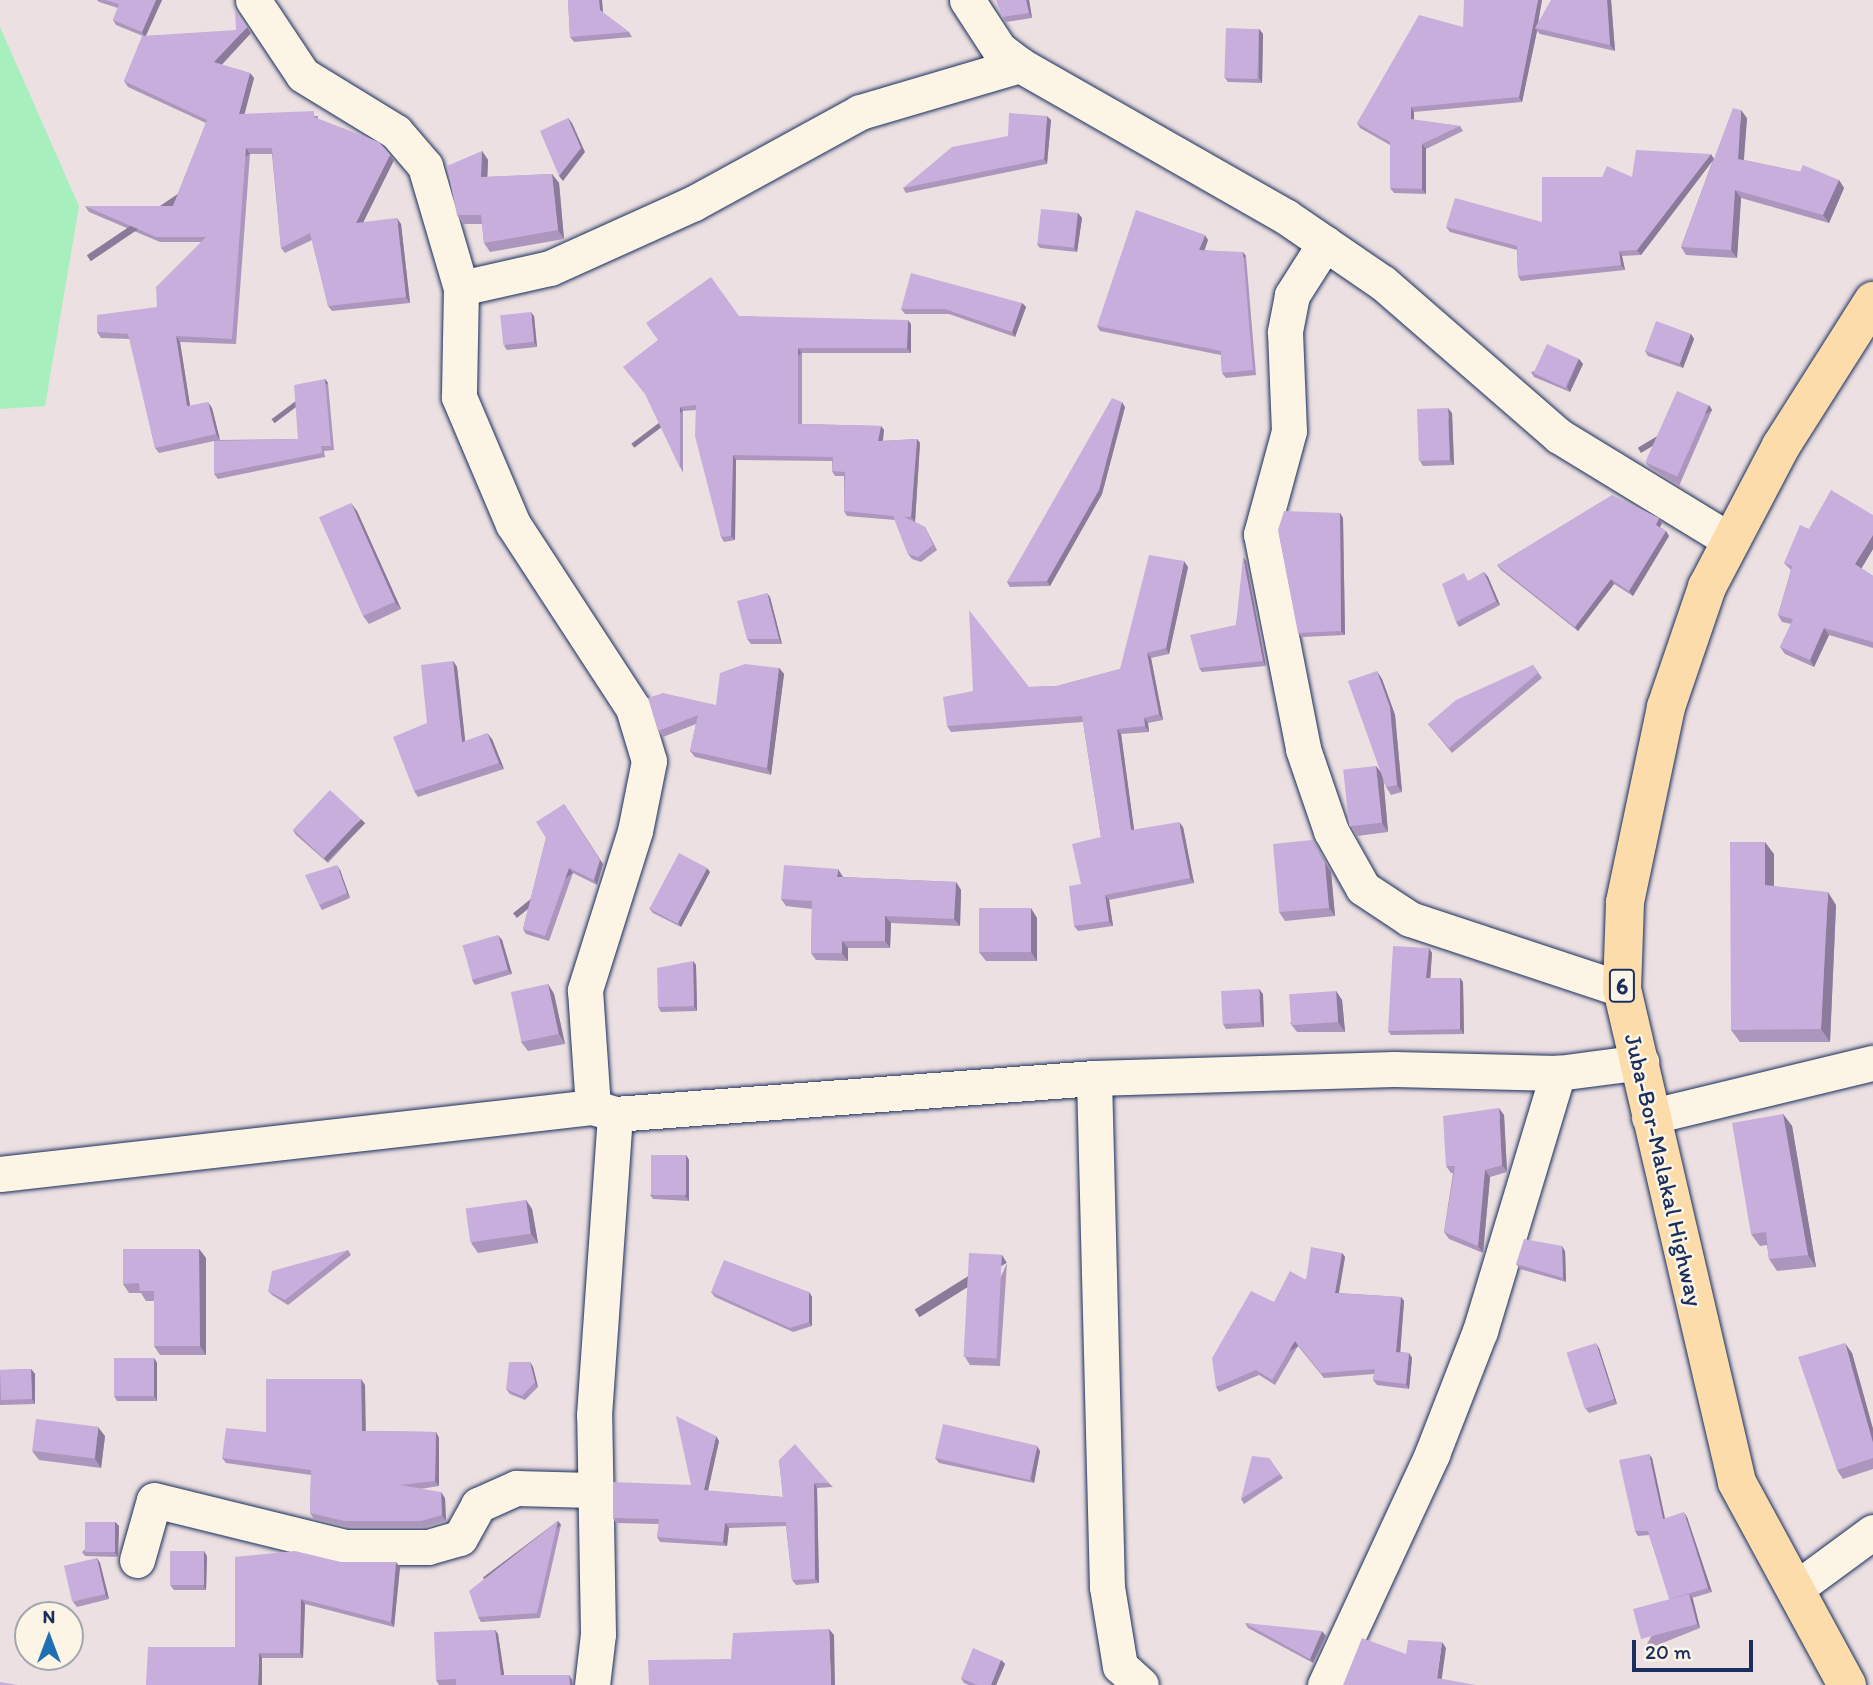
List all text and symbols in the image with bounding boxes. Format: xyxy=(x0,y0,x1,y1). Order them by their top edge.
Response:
road number: 6 xyxy=(1608,967,1636,1006)
street label: Juba-Bor-Malakal Highway xyxy=(1619,1031,1709,1309)
north arrow xyxy=(14,1601,84,1671)
text: N xyxy=(43,1605,55,1628)
scale bar xyxy=(1635,1626,1756,1670)
text: 20 m xyxy=(1645,1639,1691,1664)

